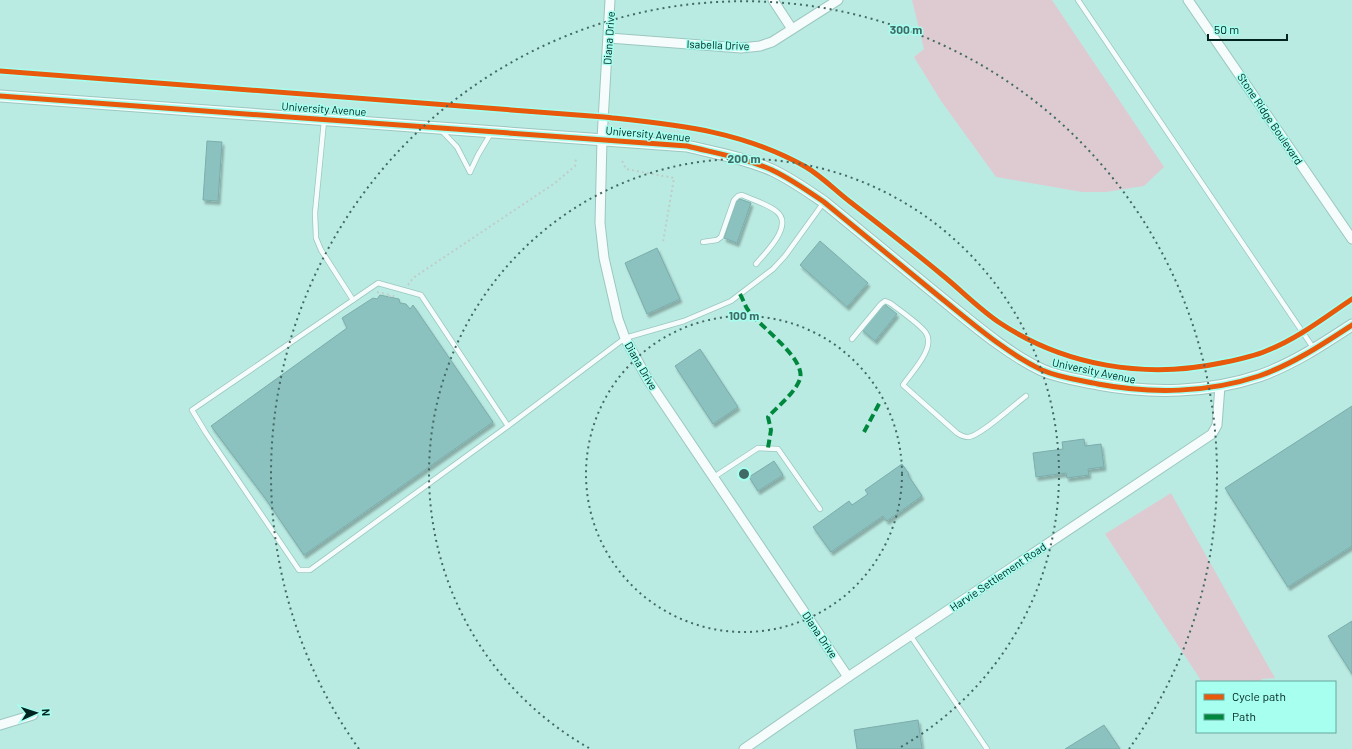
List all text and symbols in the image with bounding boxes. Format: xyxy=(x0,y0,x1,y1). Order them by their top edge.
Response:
street label: Diana Drive xyxy=(600,11,617,65)
scale bar xyxy=(1208,16,1287,42)
text: 300 m xyxy=(890,22,922,36)
text: 50 m xyxy=(1214,22,1239,36)
street label: Isabella Drive xyxy=(686,37,750,52)
street label: Stone Ridge Boulevard xyxy=(1235,71,1306,167)
street label: University Avenue xyxy=(281,99,367,118)
street label: University Avenue xyxy=(605,123,691,144)
text: 200 m xyxy=(728,151,760,165)
text: 100 m xyxy=(729,308,759,322)
street label: Diana Drive xyxy=(622,339,661,392)
street label: University Avenue xyxy=(1051,355,1137,386)
centre of rings xyxy=(737,467,751,481)
street label: Harvie Settlement Road xyxy=(947,540,1048,614)
street label: Diana Drive xyxy=(800,609,841,661)
legend xyxy=(1196,681,1336,733)
text: Cycle path xyxy=(1232,689,1286,703)
north arrow xyxy=(16,693,56,733)
text: N xyxy=(40,708,53,716)
text: Path xyxy=(1232,709,1256,723)

